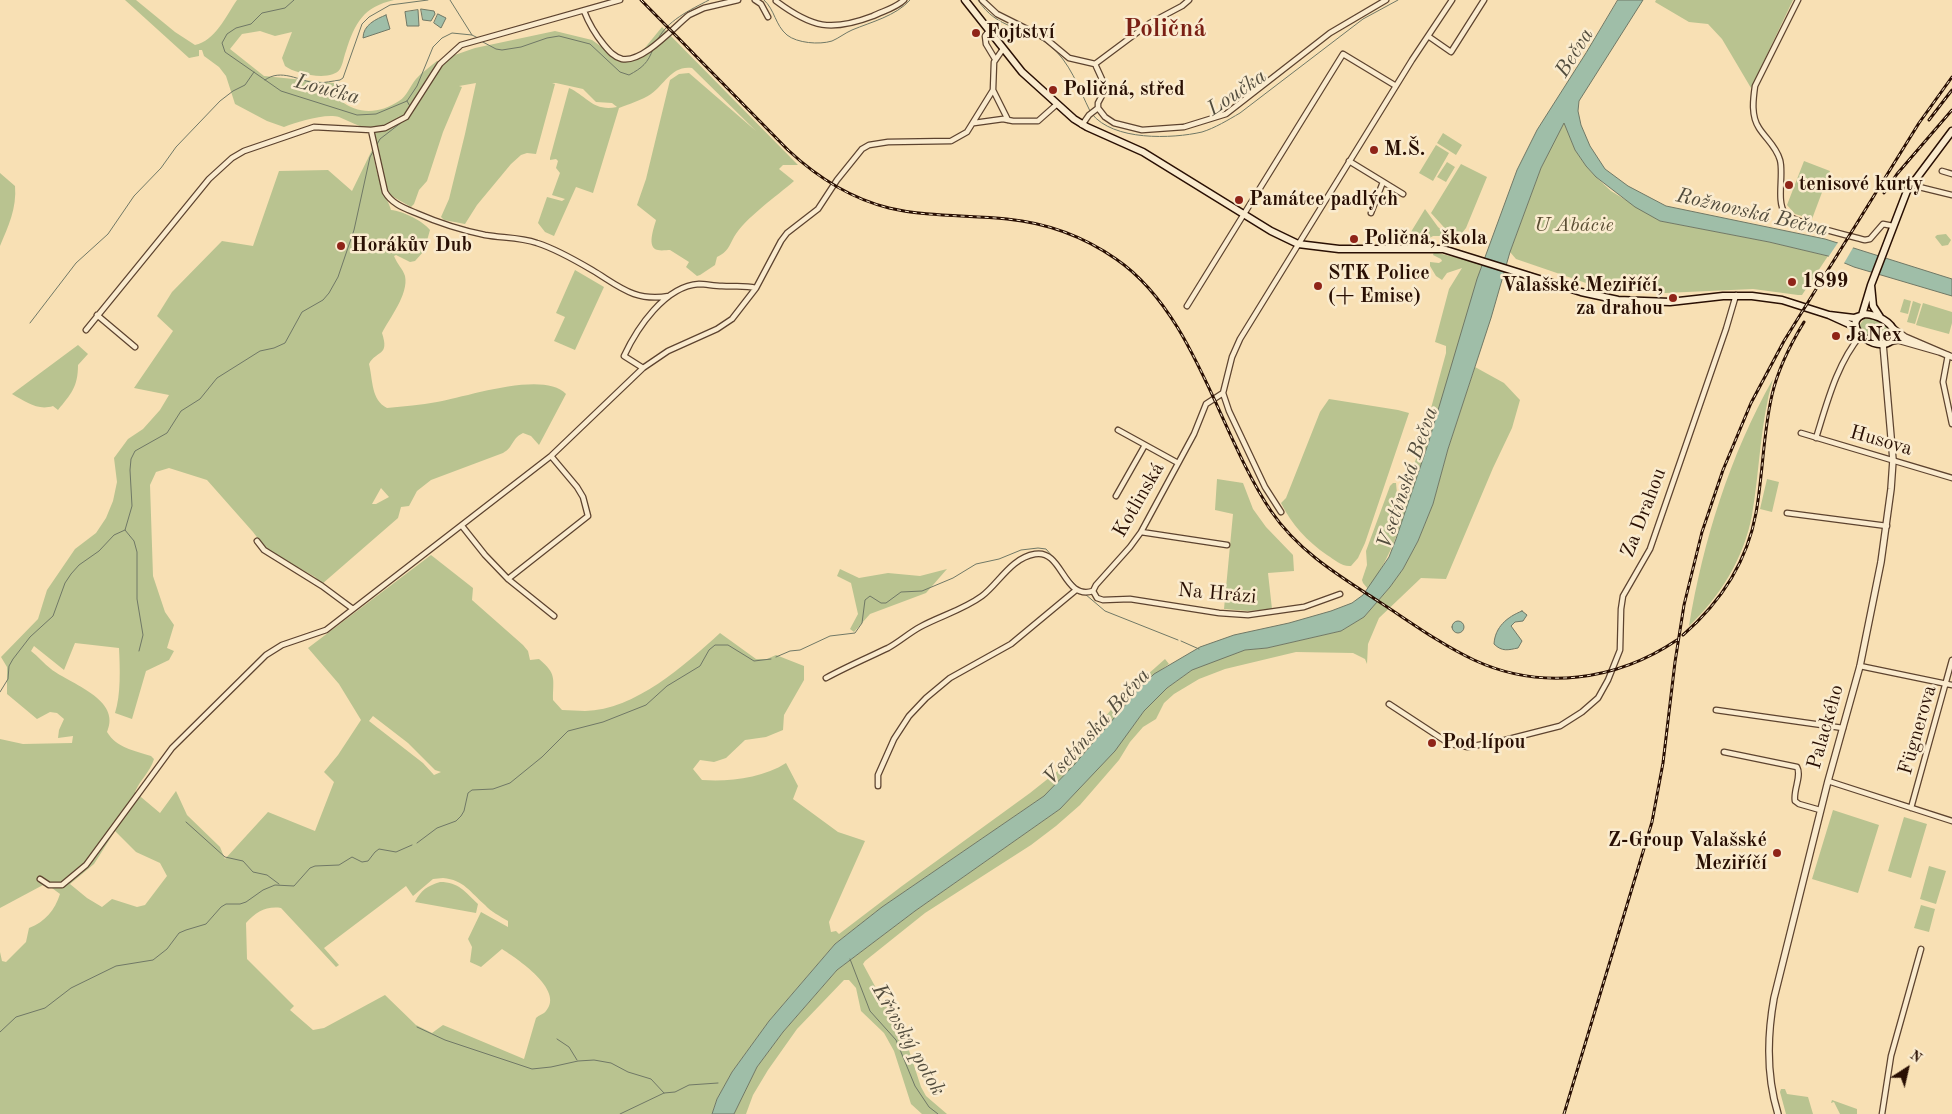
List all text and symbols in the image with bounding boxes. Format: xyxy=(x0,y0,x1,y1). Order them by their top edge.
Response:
district label: Poličná xyxy=(1124,14,1206,44)
place label: Fojtství xyxy=(986,21,1055,45)
water label: Bečva xyxy=(1550,24,1600,82)
marker: Fojtství xyxy=(970,27,982,39)
water label: Loučka xyxy=(1202,64,1272,122)
water label: Loučka xyxy=(292,69,362,111)
place label: Poličná, střed xyxy=(1063,78,1185,102)
marker: Poličná, střed xyxy=(1047,84,1059,96)
place label: M.Š. xyxy=(1384,138,1425,162)
marker: M.Š. xyxy=(1368,144,1380,156)
place label: tenisové kurty xyxy=(1799,173,1923,197)
marker: tenisové kurty xyxy=(1783,179,1795,191)
water label: Rožnovská Bečva xyxy=(1674,183,1830,243)
place label: Památce padlých xyxy=(1249,188,1398,212)
marker: Památce padlých xyxy=(1233,194,1245,206)
park label: U Abácie xyxy=(1534,214,1614,238)
place label: Poličná, škola xyxy=(1364,227,1487,251)
marker: Poličná, škola xyxy=(1348,233,1360,245)
place label: Horákův Dub xyxy=(351,234,472,258)
marker: Horákův Dub xyxy=(335,240,347,252)
place label: STK Police (+ Emise) xyxy=(1328,262,1430,309)
place label: 1899 xyxy=(1802,270,1848,294)
place label: Valašské Meziříčí, za drahou xyxy=(1502,274,1663,321)
marker: 1899 xyxy=(1786,276,1798,288)
marker: STK Police (+ Emise) xyxy=(1312,280,1324,292)
marker: Valašské Meziříčí, za drahou xyxy=(1667,292,1679,304)
place label: JaNex xyxy=(1846,324,1902,348)
marker: JaNex xyxy=(1830,330,1842,342)
water label: Vsetínská Bečva xyxy=(1372,404,1444,552)
street label: Husova xyxy=(1847,421,1915,461)
street label: Kotlinská xyxy=(1108,458,1170,542)
street label: Za Drahou xyxy=(1616,465,1672,561)
street label: Na Hrázi xyxy=(1177,579,1257,609)
water label: Vsetínská Bečva xyxy=(1038,663,1156,791)
street label: Palackého xyxy=(1802,682,1850,772)
street label: Fügnerova xyxy=(1894,682,1942,778)
place label: Pod lípou xyxy=(1442,731,1525,755)
marker: Pod lípou xyxy=(1426,737,1438,749)
place label: Z-Group Valašské Meziříčí xyxy=(1608,829,1767,876)
marker: Z-Group Valašské Meziříčí xyxy=(1771,847,1783,859)
water label: Křivský potok xyxy=(866,979,950,1101)
north arrow xyxy=(1882,1044,1932,1094)
text: N xyxy=(1907,1048,1924,1066)

